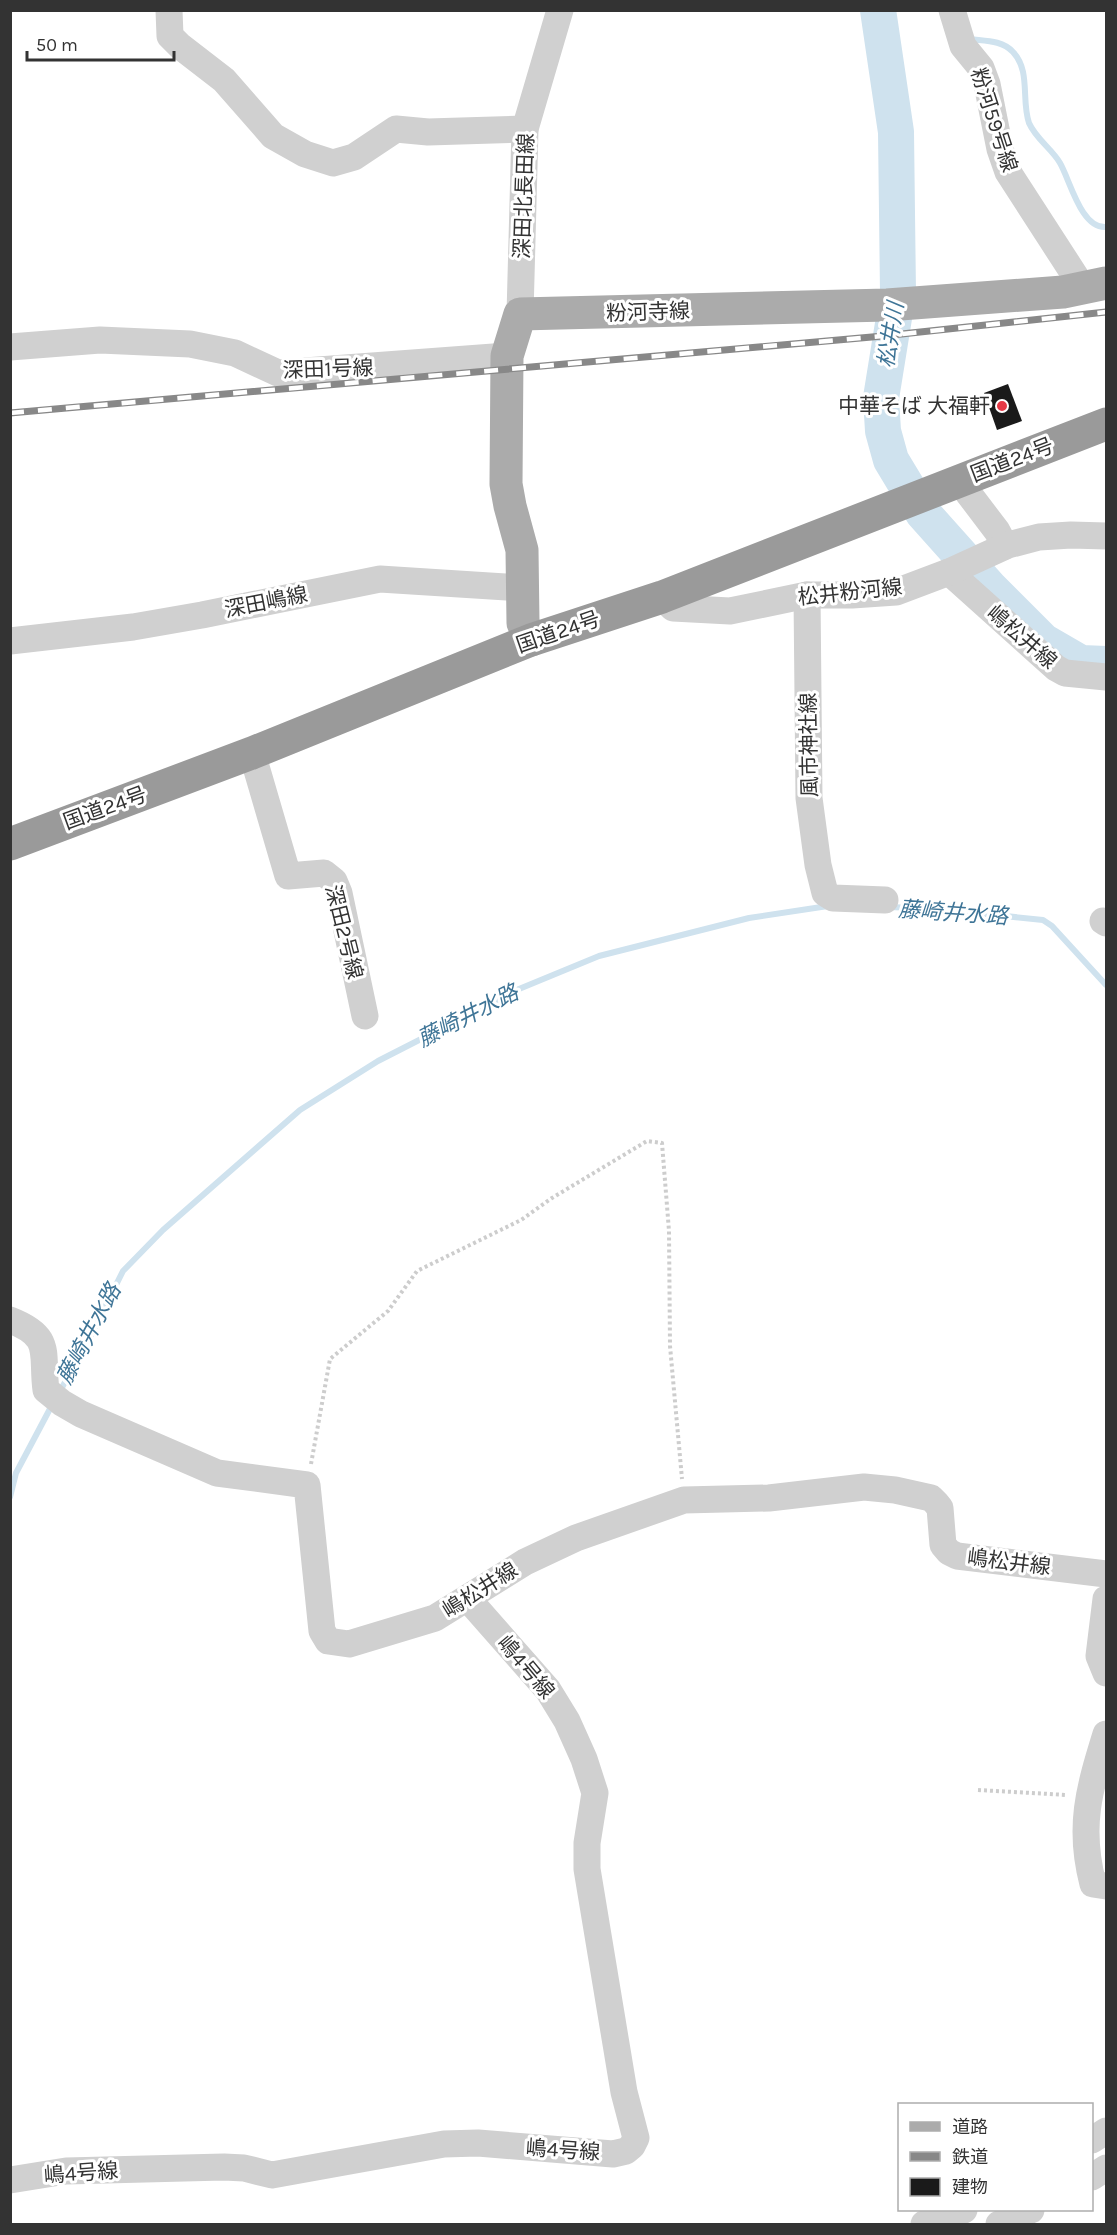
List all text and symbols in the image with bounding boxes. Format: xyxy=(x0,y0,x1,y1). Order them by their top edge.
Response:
scale bar xyxy=(27,24,174,62)
text: 50 m xyxy=(36,34,78,56)
street label: 粉河59号線 xyxy=(966,65,1022,175)
street label: 深田北長田線 xyxy=(510,133,538,259)
water label: 松井川 xyxy=(873,298,909,370)
street label: 粉河寺線 xyxy=(606,299,690,325)
street label: 深田1号線 xyxy=(282,355,374,383)
place label: 中華そば 大福軒 xyxy=(838,394,990,418)
marker: 中華そば 大福軒 xyxy=(995,399,1009,413)
street label: 国道24号 xyxy=(967,433,1057,487)
street label: 松井粉河線 xyxy=(797,575,903,609)
street label: 深田嶋線 xyxy=(222,582,310,622)
street label: 嶋松井線 xyxy=(982,600,1062,674)
street label: 国道24号 xyxy=(513,607,603,657)
street label: 風市神社線 xyxy=(796,692,822,798)
street label: 国道24号 xyxy=(60,782,150,834)
street label: 深田2号線 xyxy=(321,882,367,982)
water label: 藤崎井水路 xyxy=(897,896,1011,930)
water label: 藤崎井水路 xyxy=(413,979,525,1053)
water label: 藤崎井水路 xyxy=(52,1278,127,1389)
street label: 嶋松井線 xyxy=(966,1545,1052,1579)
street label: 嶋松井線 xyxy=(438,1558,522,1622)
street label: 嶋4号線 xyxy=(493,1631,559,1703)
legend xyxy=(898,2103,1093,2211)
text: 道路 xyxy=(952,2116,988,2138)
street label: 嶋4号線 xyxy=(525,2135,601,2165)
text: 鉄道 xyxy=(952,2146,988,2168)
street label: 嶋4号線 xyxy=(43,2158,119,2188)
text: 建物 xyxy=(952,2176,988,2198)

